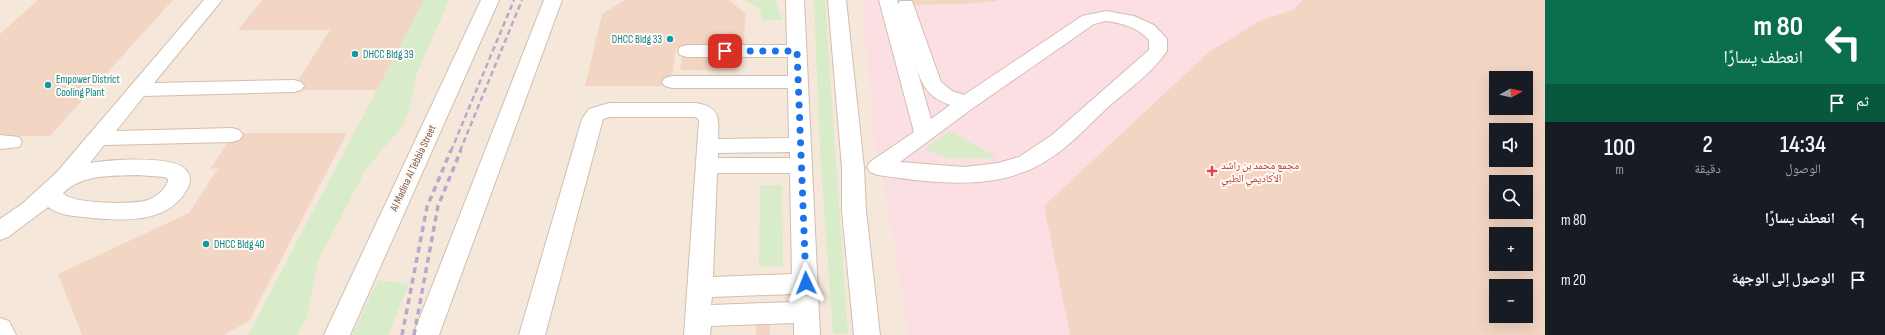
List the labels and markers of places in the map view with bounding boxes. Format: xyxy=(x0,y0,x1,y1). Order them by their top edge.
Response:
place label: DHCC Bldg 33 xyxy=(612,33,662,46)
marker: DHCC Bldg 33 xyxy=(665,34,675,44)
pin xyxy=(708,34,742,68)
place label: DHCC Bldg 39 xyxy=(363,48,414,61)
marker: DHCC Bldg 39 xyxy=(350,49,360,59)
place label: Empower District Cooling Plant xyxy=(56,73,120,99)
marker: Empower District Cooling Plant xyxy=(43,80,53,90)
place label: مجمع محمد بن راشد الأكاديمي الطبي xyxy=(1221,159,1299,186)
marker: مجمع محمد بن راشد الأكاديمي الطبي xyxy=(1206,165,1218,177)
place label: DHCC Bldg 40 xyxy=(214,238,265,251)
marker: DHCC Bldg 40 xyxy=(201,239,211,249)

